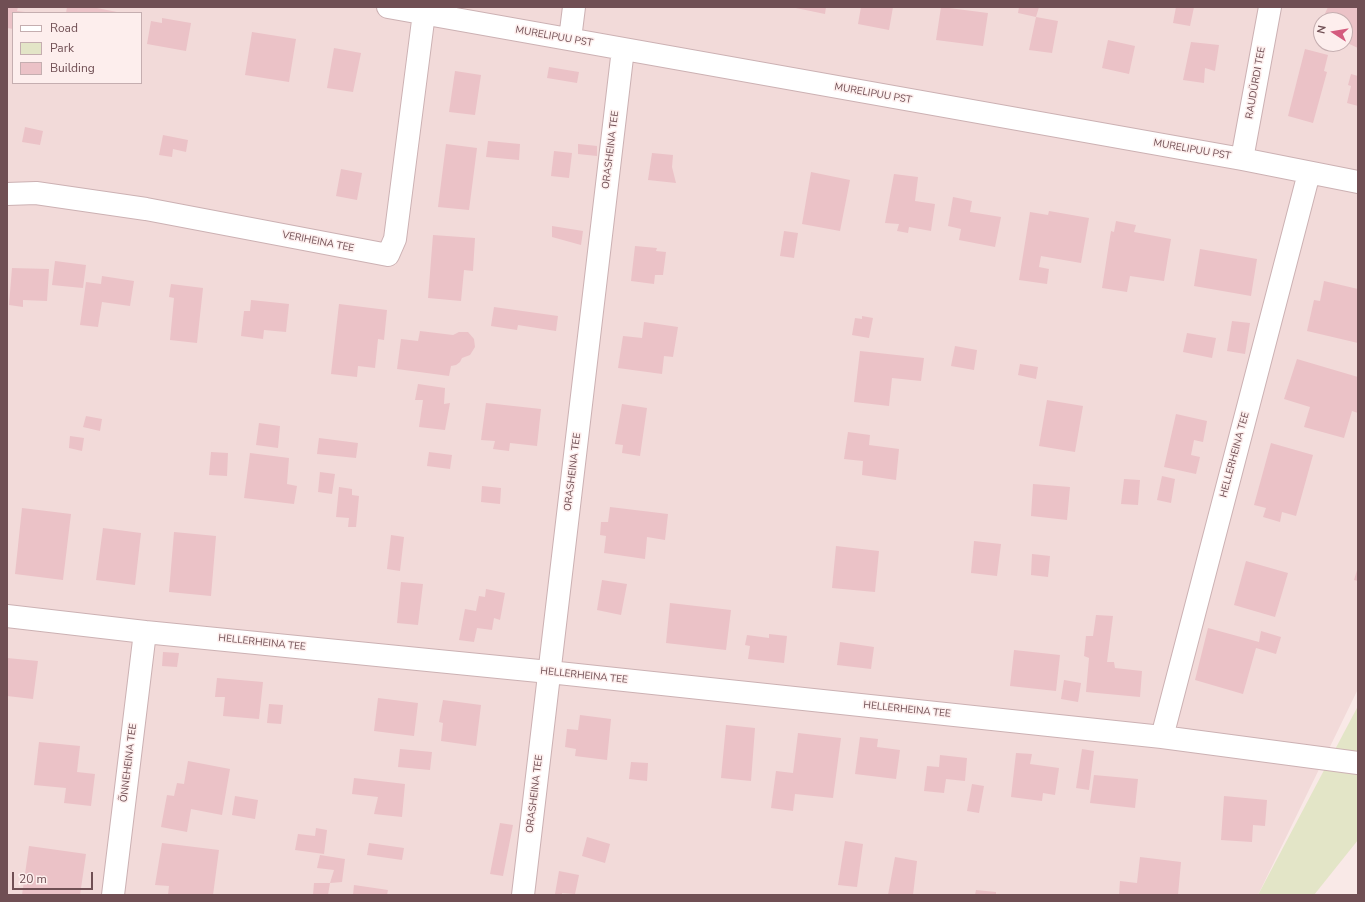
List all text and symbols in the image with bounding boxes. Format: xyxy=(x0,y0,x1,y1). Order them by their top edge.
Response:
legend xyxy=(12,12,142,84)
north arrow xyxy=(1313,12,1353,52)
text: Road xyxy=(50,20,78,36)
street label: MURELIPUU PST xyxy=(514,24,594,50)
text: N xyxy=(1314,24,1330,35)
text: Park xyxy=(50,40,74,56)
street label: RAUDÜRDI TEE xyxy=(1244,46,1268,120)
text: Building xyxy=(50,60,95,76)
street label: MURELIPUU PST xyxy=(833,81,913,107)
street label: ORASHEINA TEE xyxy=(600,110,622,190)
street label: MURELIPUU PST xyxy=(1152,137,1232,163)
street label: VERIHEINA TEE xyxy=(281,229,355,255)
street label: HELLERHEINA TEE xyxy=(1218,411,1252,499)
street label: ORASHEINA TEE xyxy=(562,432,584,512)
street label: HELLERHEINA TEE xyxy=(218,632,306,654)
street label: HELLERHEINA TEE xyxy=(540,665,628,687)
street label: HELLERHEINA TEE xyxy=(863,699,951,721)
street label: ÕNNEHEINA TEE xyxy=(118,723,140,803)
street label: ORASHEINA TEE xyxy=(524,754,546,834)
scale bar xyxy=(14,864,95,890)
text: 20 m xyxy=(19,871,47,887)

